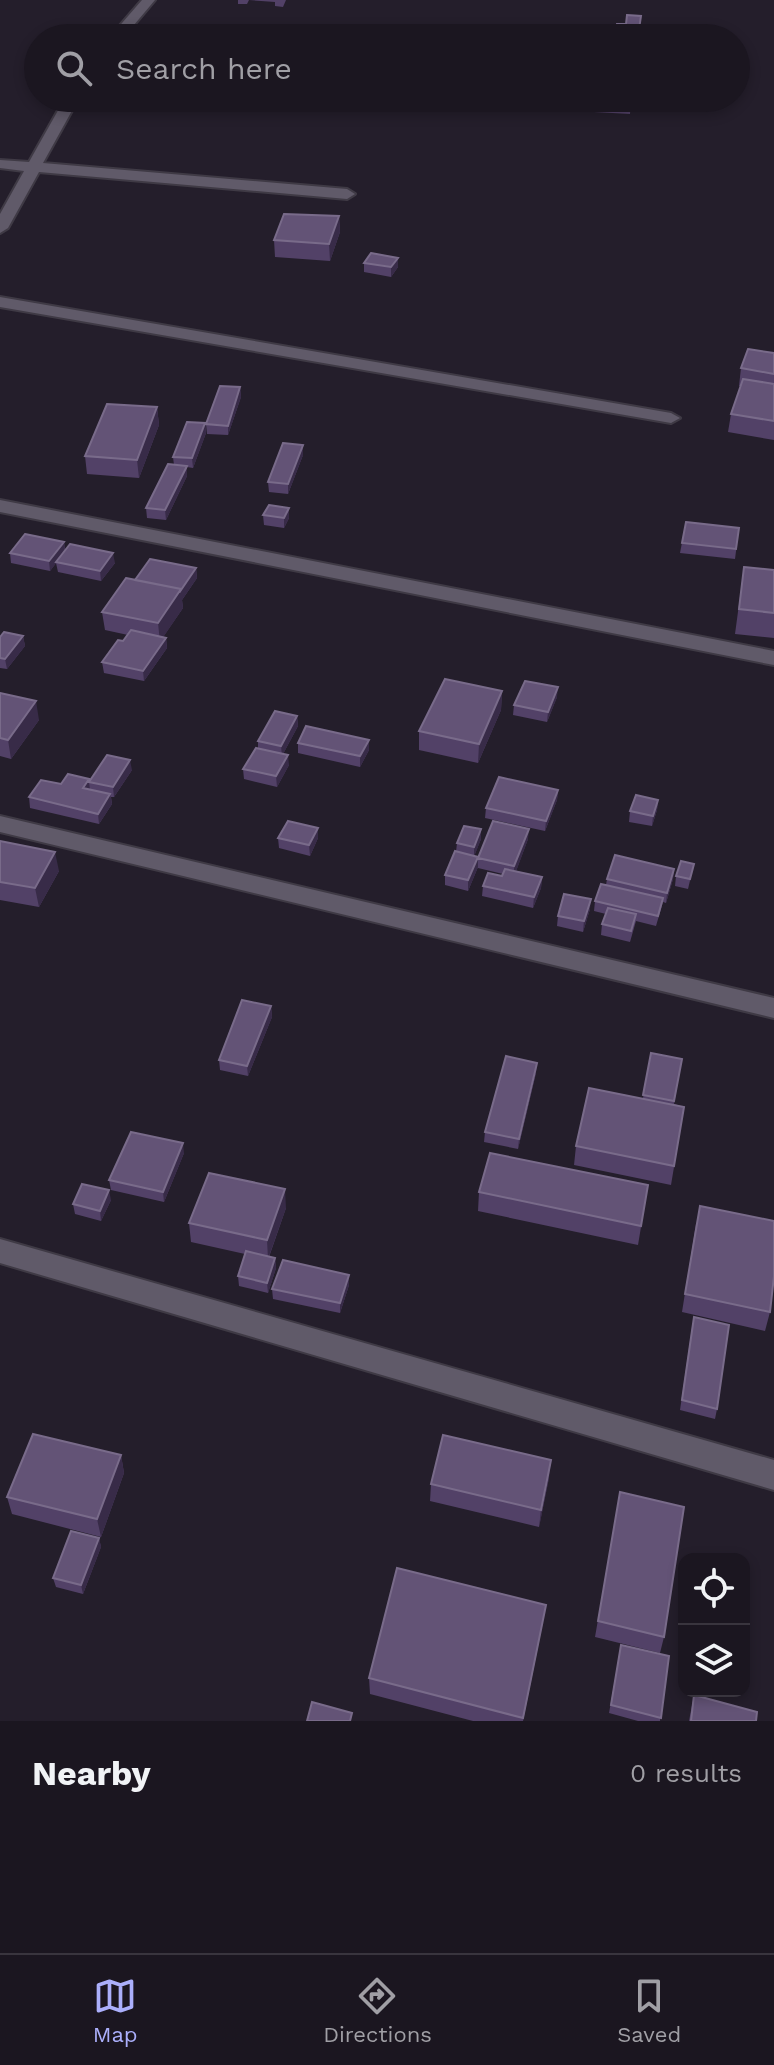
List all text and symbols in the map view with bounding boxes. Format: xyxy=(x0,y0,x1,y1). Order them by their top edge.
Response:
search box xyxy=(24,24,750,112)
icon: search xyxy=(52,46,96,90)
text: Search here xyxy=(116,51,292,86)
map controls xyxy=(678,1553,750,1697)
button: locate xyxy=(678,1553,750,1625)
button: layers xyxy=(678,1625,750,1697)
text: Nearby xyxy=(32,1753,151,1793)
text: 0 results xyxy=(630,1758,742,1788)
tab: Map xyxy=(93,1974,138,2047)
tab: Directions xyxy=(323,1974,432,2047)
tab: Saved xyxy=(617,1974,681,2047)

